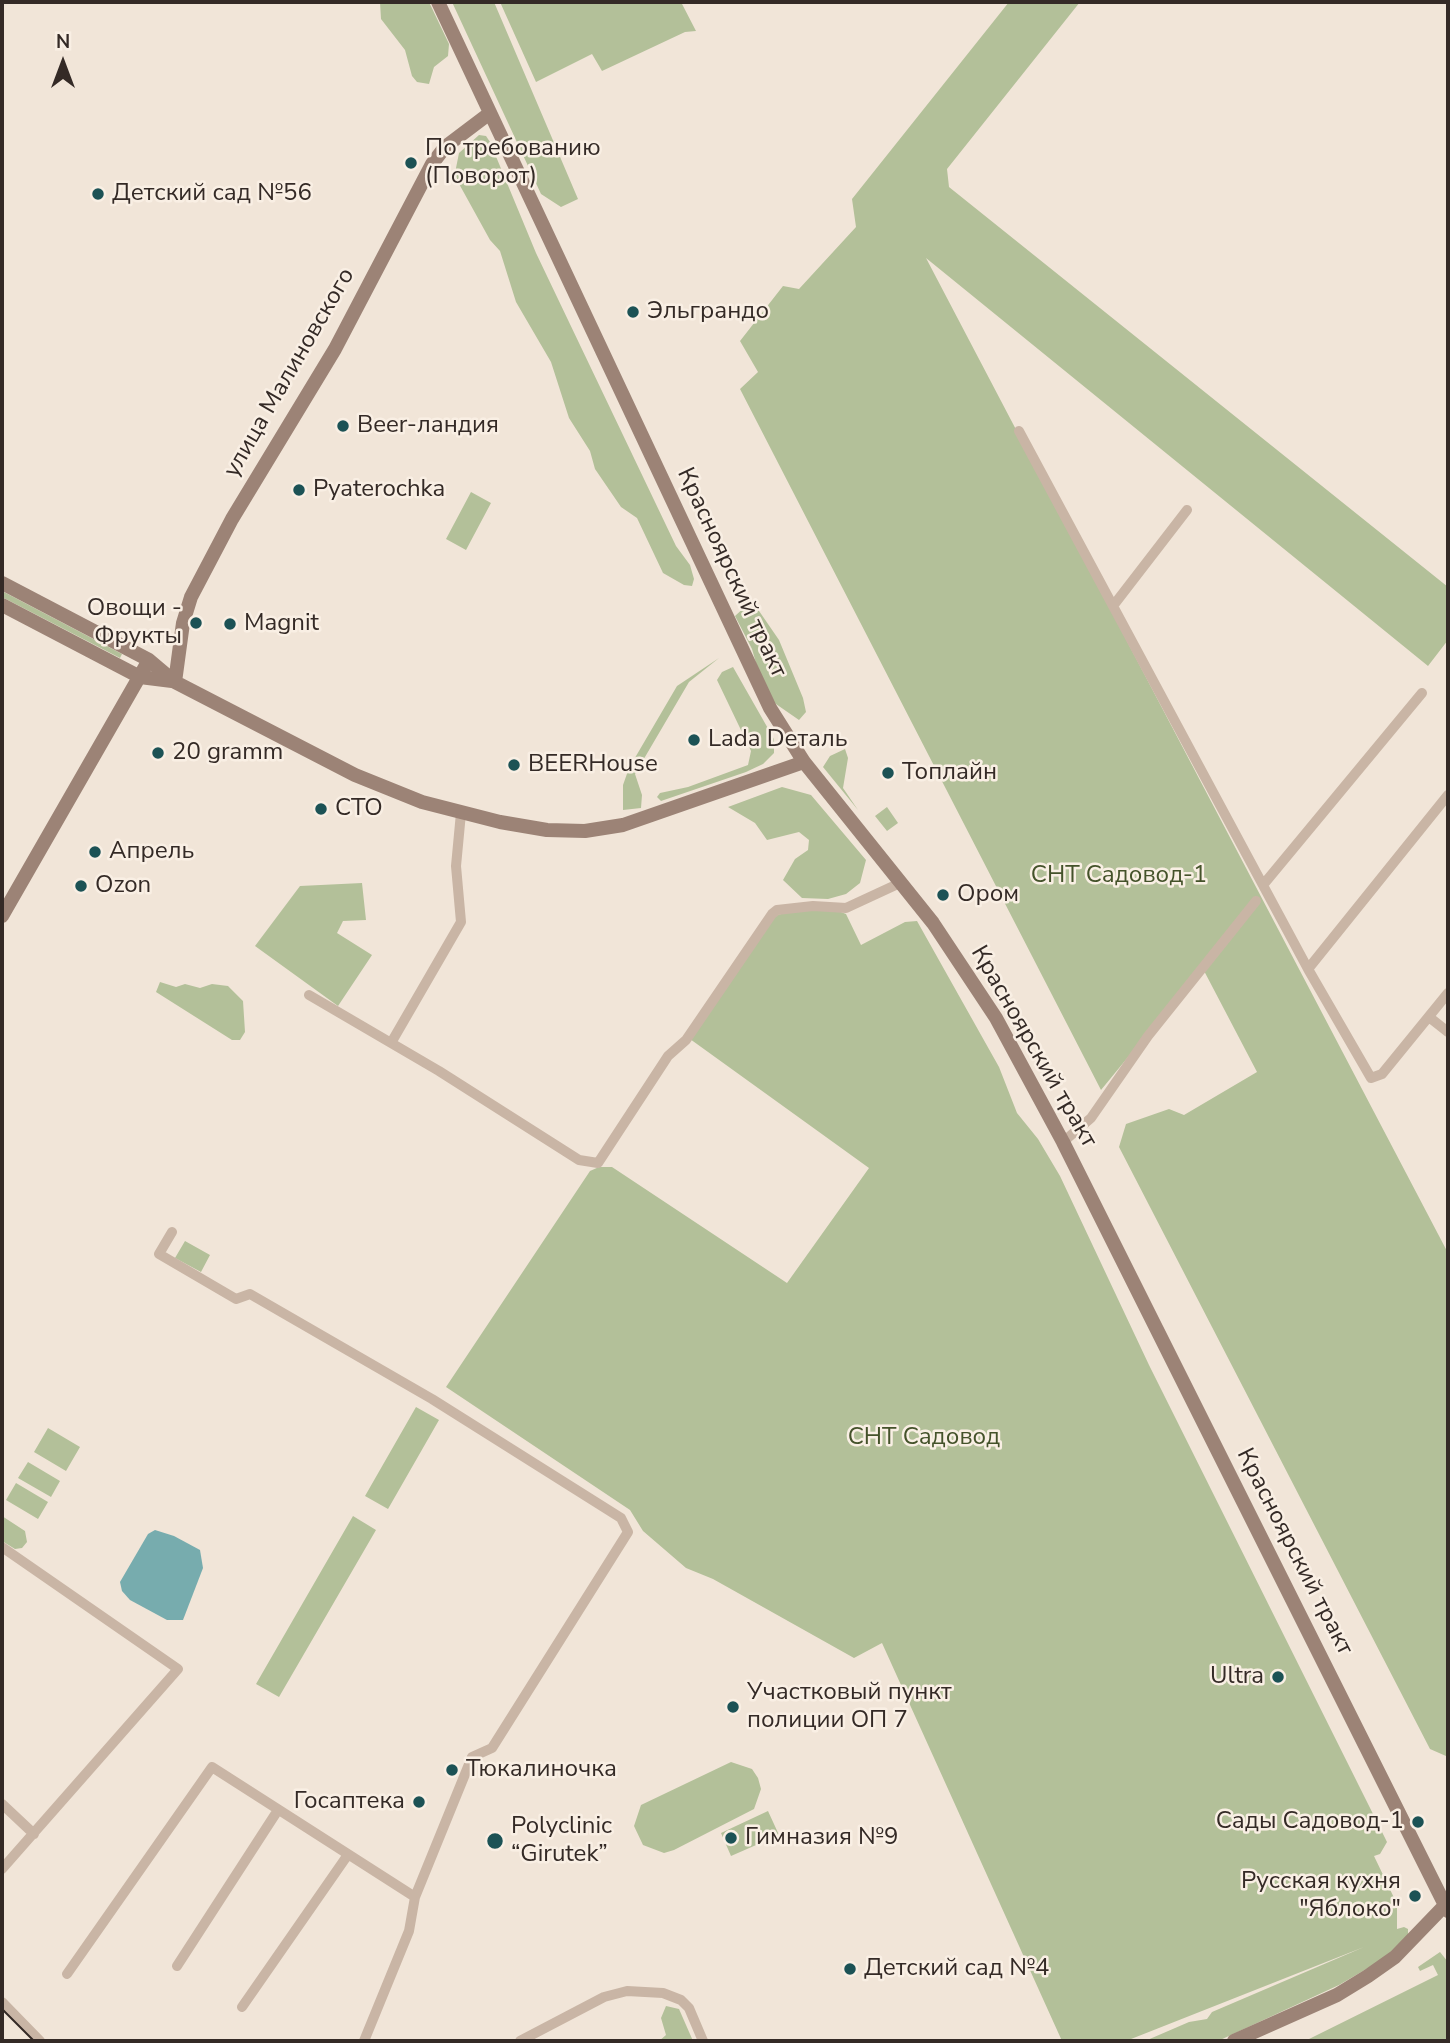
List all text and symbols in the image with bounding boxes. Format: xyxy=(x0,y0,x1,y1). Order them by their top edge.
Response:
north arrow xyxy=(28,28,98,98)
text: N xyxy=(56,29,70,55)
place label: По требованию (Поворот) xyxy=(425,135,601,191)
marker: По требованию (Поворот) xyxy=(403,155,419,171)
place label: Детский сад №56 xyxy=(112,180,312,208)
marker: Детский сад №56 xyxy=(90,186,106,202)
street label: улица Малиновского xyxy=(218,263,362,483)
place label: Эльграндо xyxy=(647,298,769,326)
marker: Эльграндо xyxy=(625,304,641,320)
place label: Beer-ландия xyxy=(357,412,499,440)
marker: Beer-ландия xyxy=(335,418,351,434)
street label: Красноярский тракт xyxy=(670,464,792,682)
place label: Pyaterochka xyxy=(313,476,445,504)
marker: Pyaterochka xyxy=(291,482,307,498)
place label: Овощи - Фрукты xyxy=(87,595,182,651)
place label: Magnit xyxy=(244,610,319,638)
marker: Овощи - Фрукты xyxy=(188,615,204,631)
marker: Magnit xyxy=(222,616,238,632)
place label: Lada Dеталь xyxy=(708,726,848,754)
marker: Lada Dеталь xyxy=(686,732,702,748)
place label: 20 gramm xyxy=(172,739,283,767)
marker: 20 gramm xyxy=(150,745,166,761)
place label: BEERHouse xyxy=(528,751,658,779)
marker: BEERHouse xyxy=(506,757,522,773)
place label: Топлайн xyxy=(902,759,997,787)
marker: Топлайн xyxy=(880,765,896,781)
place label: СТО xyxy=(335,795,383,823)
marker: СТО xyxy=(313,801,329,817)
place label: Апрель xyxy=(109,838,194,866)
marker: Апрель xyxy=(87,844,103,860)
park label: СНТ Садовод-1 xyxy=(1031,862,1207,890)
place label: Ozon xyxy=(95,872,151,900)
marker: Ozon xyxy=(73,878,89,894)
place label: Ором xyxy=(957,881,1019,909)
marker: Ором xyxy=(935,887,951,903)
street label: Красноярский тракт xyxy=(964,941,1102,1153)
park label: СНТ Садовод xyxy=(848,1424,1000,1452)
street label: Красноярский тракт xyxy=(1229,1444,1359,1660)
place label: Ultra xyxy=(1210,1663,1264,1691)
marker: Ultra xyxy=(1270,1669,1286,1685)
place label: Участковый пункт полиции ОП 7 xyxy=(747,1679,952,1735)
marker: Участковый пункт полиции ОП 7 xyxy=(725,1699,741,1715)
place label: Тюкалиночка xyxy=(466,1756,617,1784)
marker: Тюкалиночка xyxy=(444,1762,460,1778)
place label: Госаптека xyxy=(294,1788,405,1816)
marker: Госаптека xyxy=(411,1794,427,1810)
place label: Сады Садовод-1 xyxy=(1216,1808,1404,1836)
place label: Polyclinic “Girutek” xyxy=(511,1813,612,1869)
marker: Сады Садовод-1 xyxy=(1410,1814,1426,1830)
place label: Гимназия №9 xyxy=(745,1824,898,1852)
marker: Гимназия №9 xyxy=(723,1830,739,1846)
marker: Polyclinic “Girutek” xyxy=(485,1831,505,1851)
place label: Русская кухня "Яблоко" xyxy=(1241,1868,1401,1924)
marker: Русская кухня "Яблоко" xyxy=(1407,1888,1423,1904)
place label: Детский сад №4 xyxy=(864,1955,1049,1983)
marker: Детский сад №4 xyxy=(842,1961,858,1977)

